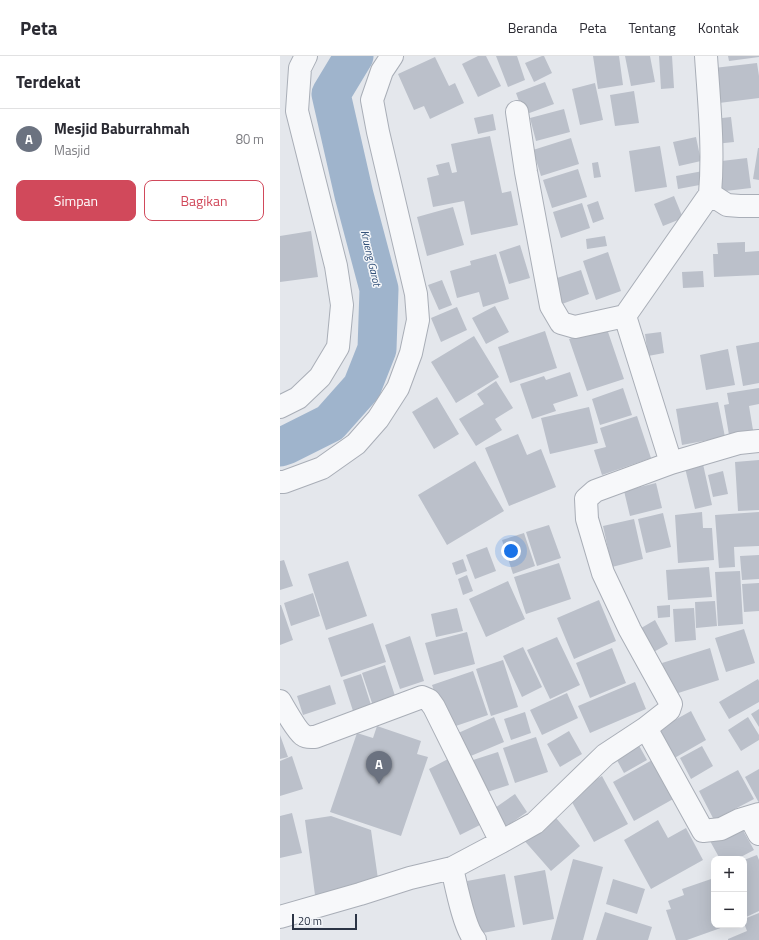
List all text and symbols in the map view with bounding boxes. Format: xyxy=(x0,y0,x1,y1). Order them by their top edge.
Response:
text: Peta xyxy=(20,13,58,42)
text: Beranda xyxy=(508,17,557,38)
text: Peta xyxy=(579,17,606,38)
text: Tentang xyxy=(628,17,676,38)
text: Kontak xyxy=(698,17,739,38)
text: Terdekat xyxy=(16,69,80,95)
text: Mesjid Baburrahmah xyxy=(54,117,190,140)
text: A xyxy=(25,129,33,149)
text: 80 m xyxy=(236,129,264,149)
text: Masjid xyxy=(54,140,90,160)
button: Simpan xyxy=(16,180,136,221)
button: Bagikan xyxy=(144,180,264,221)
water label: Krueng Garot xyxy=(357,229,386,289)
your location xyxy=(501,541,521,561)
pin: A xyxy=(366,751,392,784)
map controls xyxy=(711,856,747,928)
button: + xyxy=(711,856,747,892)
button: − xyxy=(711,892,747,928)
scale bar xyxy=(292,912,357,931)
text: 20 m xyxy=(298,913,322,929)

